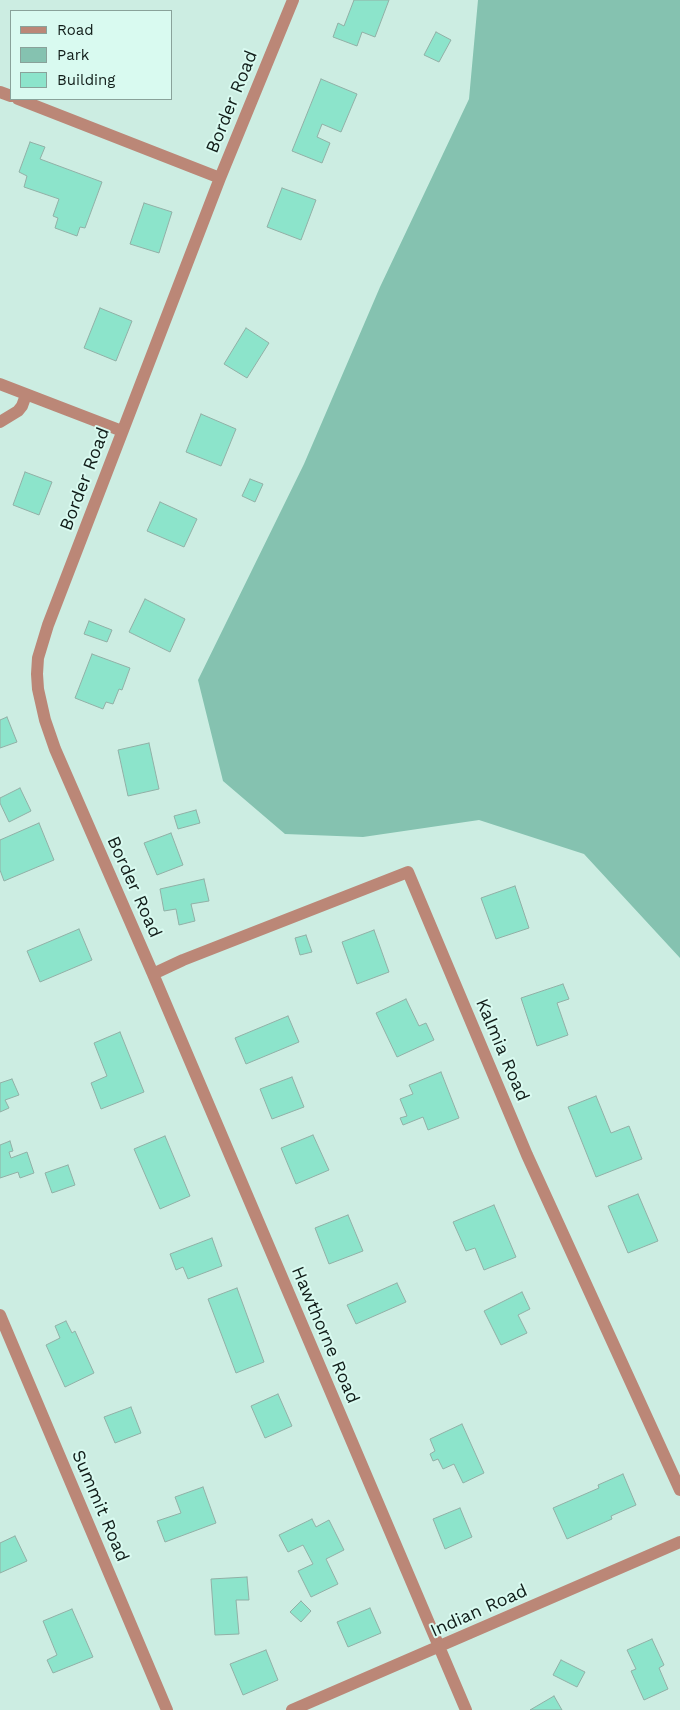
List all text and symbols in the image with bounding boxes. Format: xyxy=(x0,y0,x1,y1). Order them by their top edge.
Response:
legend xyxy=(10,10,172,100)
text: Road xyxy=(57,21,94,39)
text: Park xyxy=(57,46,89,64)
street label: Border Road xyxy=(202,48,262,156)
text: Building xyxy=(57,71,115,89)
street label: Border Road xyxy=(55,424,115,534)
street label: Border Road xyxy=(102,833,166,941)
street label: Kalmia Road xyxy=(471,995,533,1105)
street label: Hawthorne Road xyxy=(286,1263,364,1407)
street label: Summit Road xyxy=(67,1447,133,1565)
street label: Indian Road xyxy=(427,1580,531,1642)

